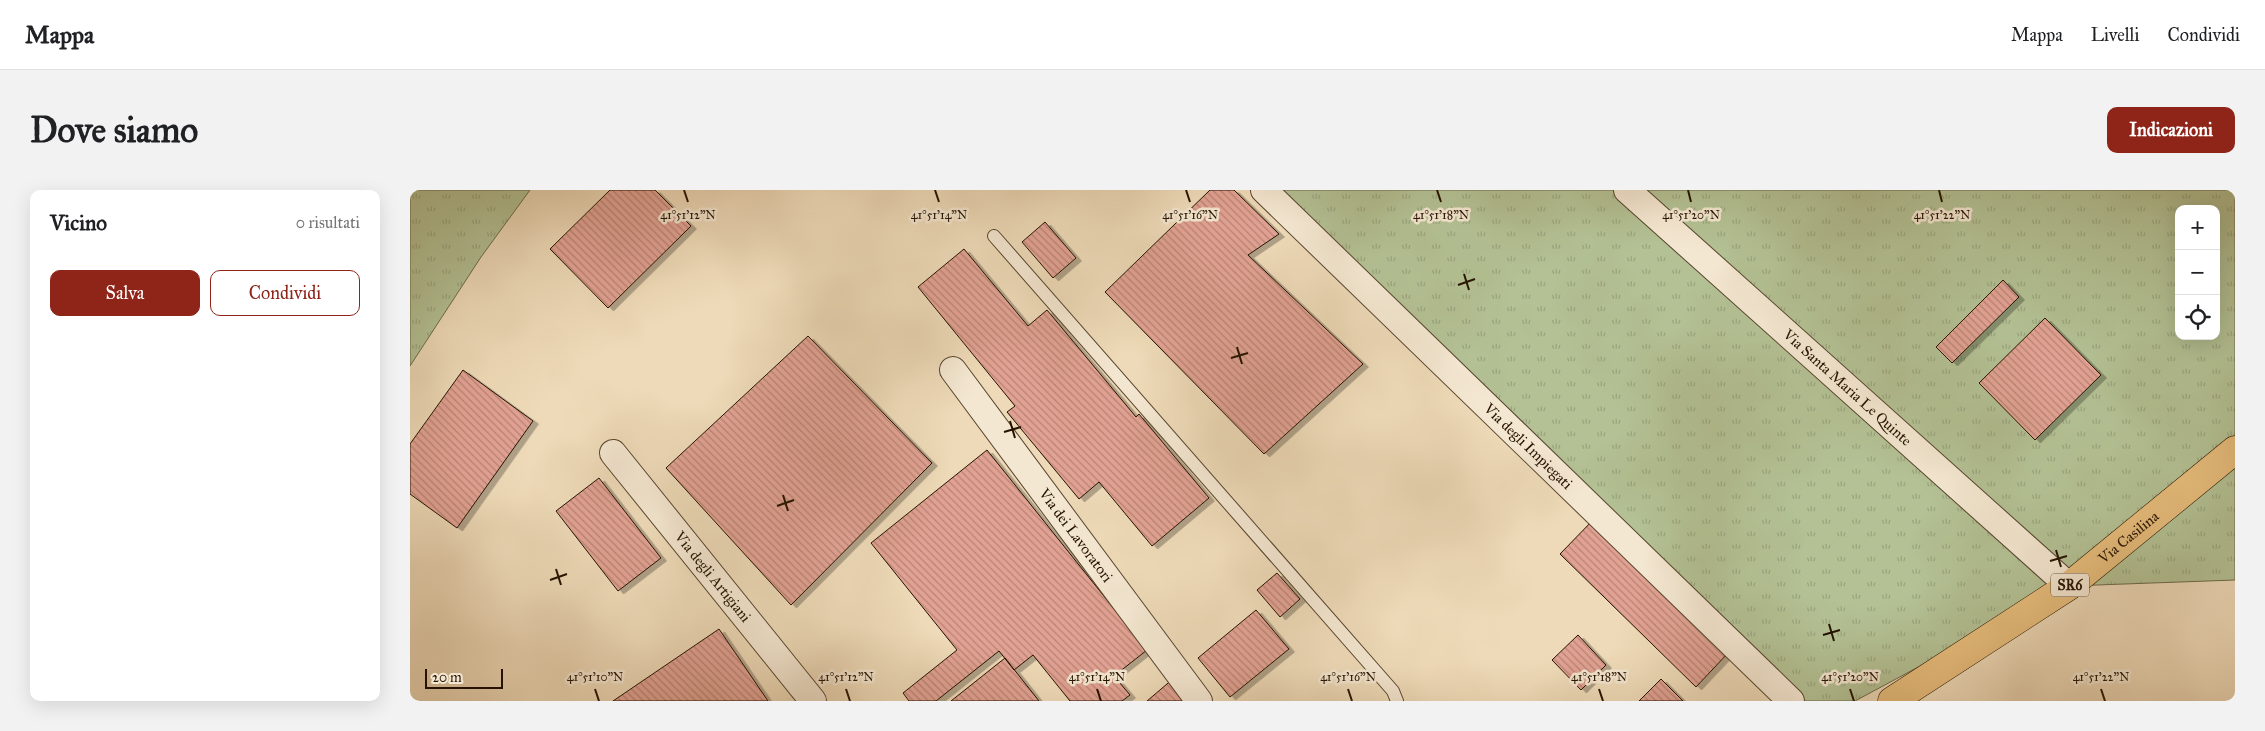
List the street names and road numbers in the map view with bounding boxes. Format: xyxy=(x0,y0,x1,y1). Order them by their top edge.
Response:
street label: Via Santa Maria Le Quinte xyxy=(1779,325,1915,450)
street label: Via degli Impiegati xyxy=(1480,399,1576,493)
street label: Via dei Lavoratori xyxy=(1035,484,1116,586)
street label: Via Casilina xyxy=(2094,507,2163,568)
street label: Via degli Artigiani xyxy=(670,527,755,626)
road number: SR6 xyxy=(2051,574,2089,596)

